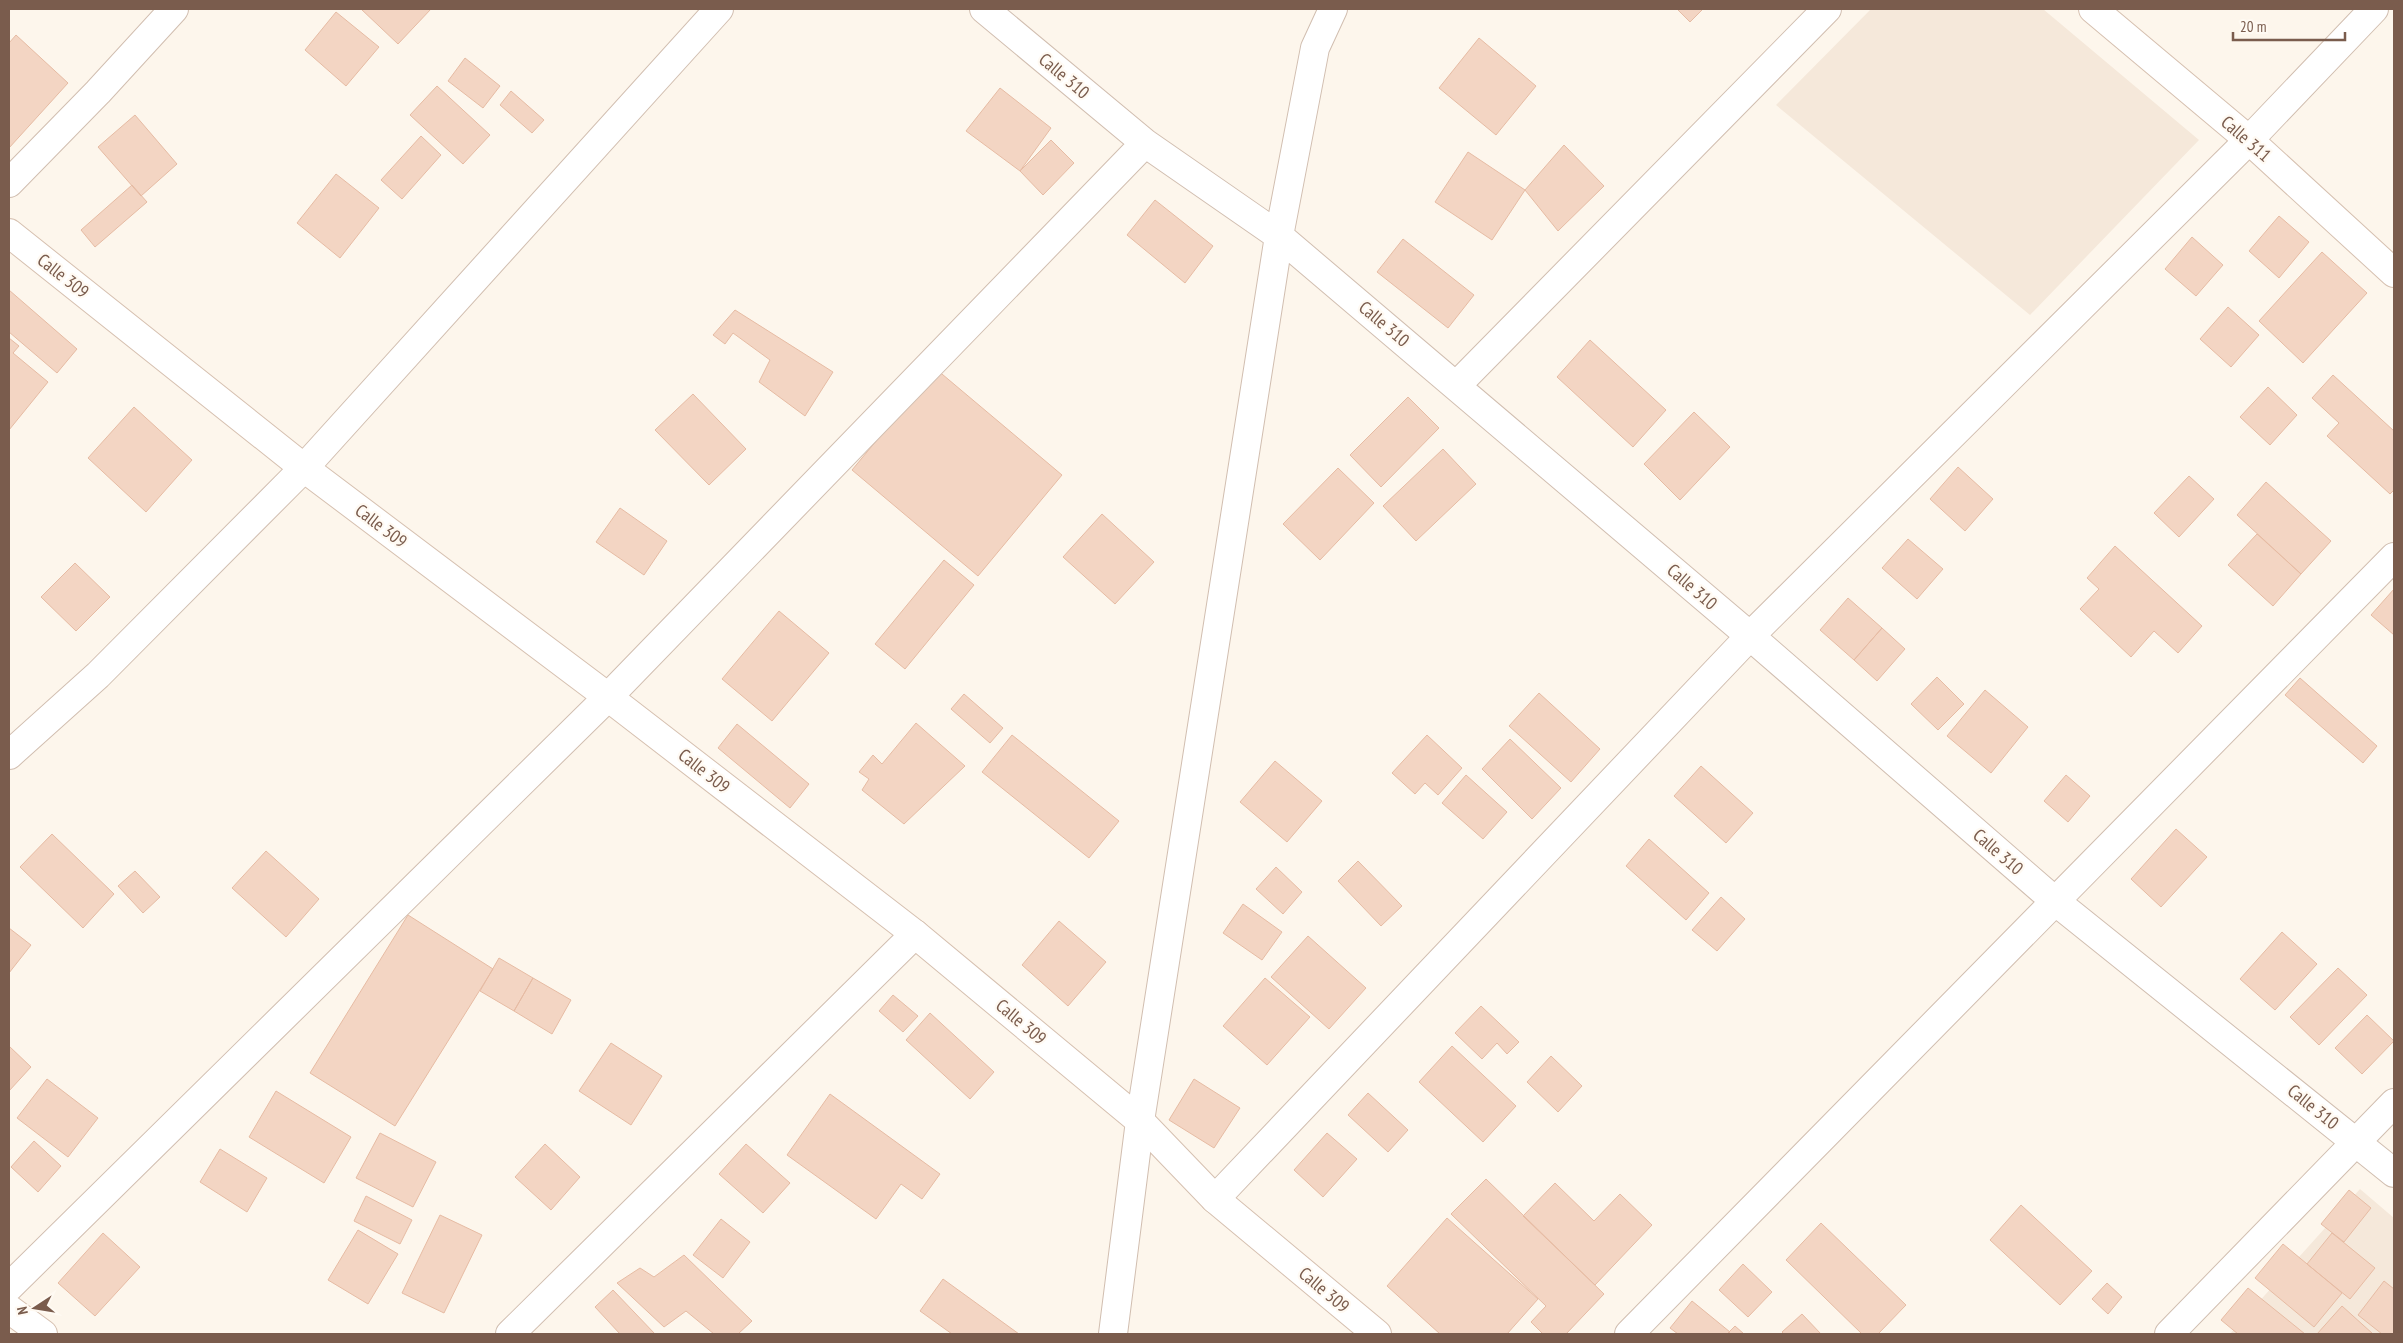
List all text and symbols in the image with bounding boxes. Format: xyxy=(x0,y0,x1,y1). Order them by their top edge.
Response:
scale bar xyxy=(2233,10,2346,42)
text: 20 m xyxy=(2240,17,2266,36)
street label: Calle 310 xyxy=(1034,48,1094,103)
street label: Calle 311 xyxy=(2216,111,2276,167)
street label: Calle 309 xyxy=(33,248,94,303)
street label: Calle 310 xyxy=(1354,296,1414,351)
street label: Calle 309 xyxy=(351,499,412,553)
street label: Calle 310 xyxy=(1662,559,1722,615)
street label: Calle 309 xyxy=(674,743,735,798)
street label: Calle 310 xyxy=(1968,824,2028,880)
street label: Calle 309 xyxy=(991,994,1051,1049)
street label: Calle 310 xyxy=(2283,1079,2344,1134)
street label: Calle 309 xyxy=(1294,1262,1354,1317)
north arrow xyxy=(10,1283,60,1333)
text: N xyxy=(13,1305,32,1316)

